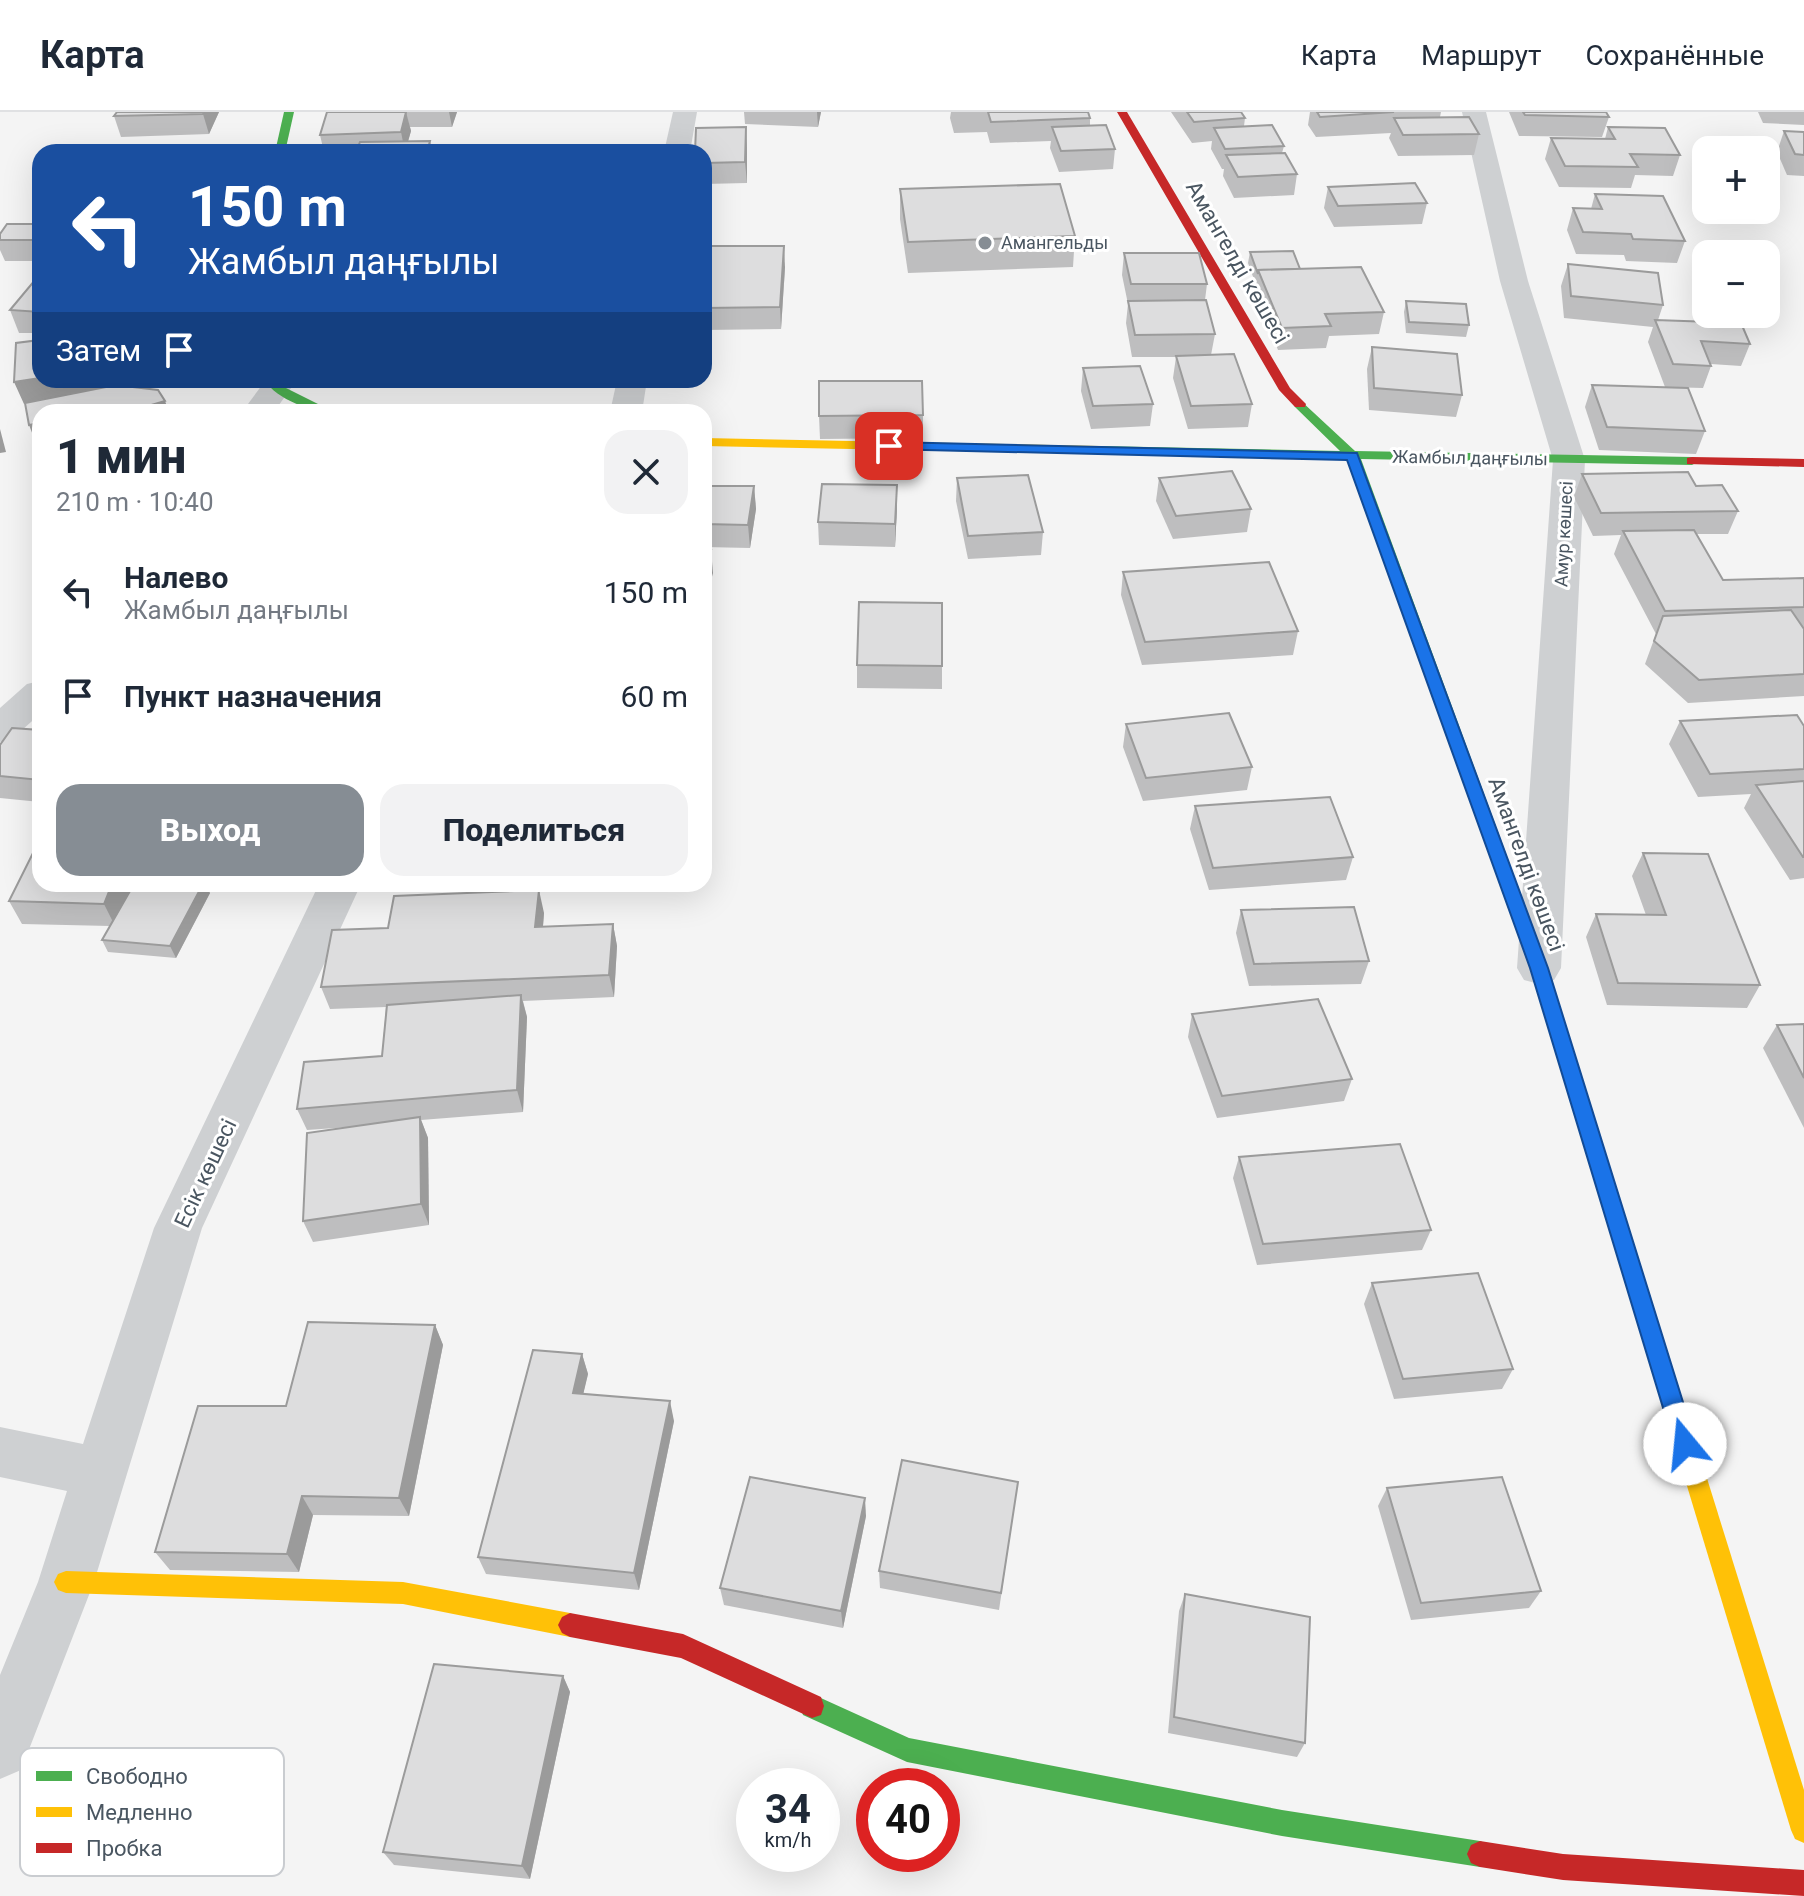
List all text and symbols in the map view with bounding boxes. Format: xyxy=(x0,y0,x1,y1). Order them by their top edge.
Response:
text: Карта xyxy=(40,33,145,77)
text: Карта xyxy=(1301,39,1377,72)
text: Маршрут xyxy=(1421,39,1541,72)
text: Сохранённые xyxy=(1585,39,1764,72)
map controls xyxy=(1692,136,1780,328)
button: + xyxy=(1692,136,1780,224)
text: 150 m xyxy=(188,174,347,240)
icon: left xyxy=(56,176,160,280)
street label: Амангелді көшесі xyxy=(1181,177,1294,348)
place label: Амангельды xyxy=(1001,232,1108,253)
marker: Амангельды xyxy=(976,234,994,252)
button: − xyxy=(1692,240,1780,328)
text: Жамбыл даңғылы xyxy=(188,241,500,283)
icon: arrive xyxy=(157,328,201,372)
text: Затем xyxy=(56,333,141,368)
pin xyxy=(855,412,923,480)
icon: arrive xyxy=(867,424,911,468)
text: 1 мин xyxy=(56,428,186,485)
button: close xyxy=(604,430,688,514)
street label: Жамбыл даңғылы xyxy=(1392,446,1548,469)
street label: Амур көшесі xyxy=(1550,481,1577,587)
text: 210 m · 10:40 xyxy=(56,487,214,517)
text: Налево xyxy=(124,560,228,595)
icon: left xyxy=(56,570,100,614)
text: 150 m xyxy=(604,575,688,610)
text: Жамбыл даңғылы xyxy=(124,595,349,625)
icon: arrive xyxy=(56,674,100,718)
text: Пункт назначения xyxy=(124,679,382,714)
text: 60 m xyxy=(621,679,688,714)
street label: Амангелді көшесі xyxy=(1483,774,1570,955)
button: Выход xyxy=(56,784,364,876)
button: Поделиться xyxy=(380,784,688,876)
street label: Есік көшесі xyxy=(169,1115,242,1232)
position arrow xyxy=(1643,1402,1727,1486)
legend xyxy=(20,1748,284,1876)
text: Свободно xyxy=(86,1764,188,1789)
speed limit sign: 40 xyxy=(856,1768,960,1872)
text: 34 xyxy=(765,1786,811,1833)
text: Медленно xyxy=(86,1800,192,1825)
text: km/h xyxy=(765,1828,811,1852)
text: Пробка xyxy=(86,1836,162,1861)

